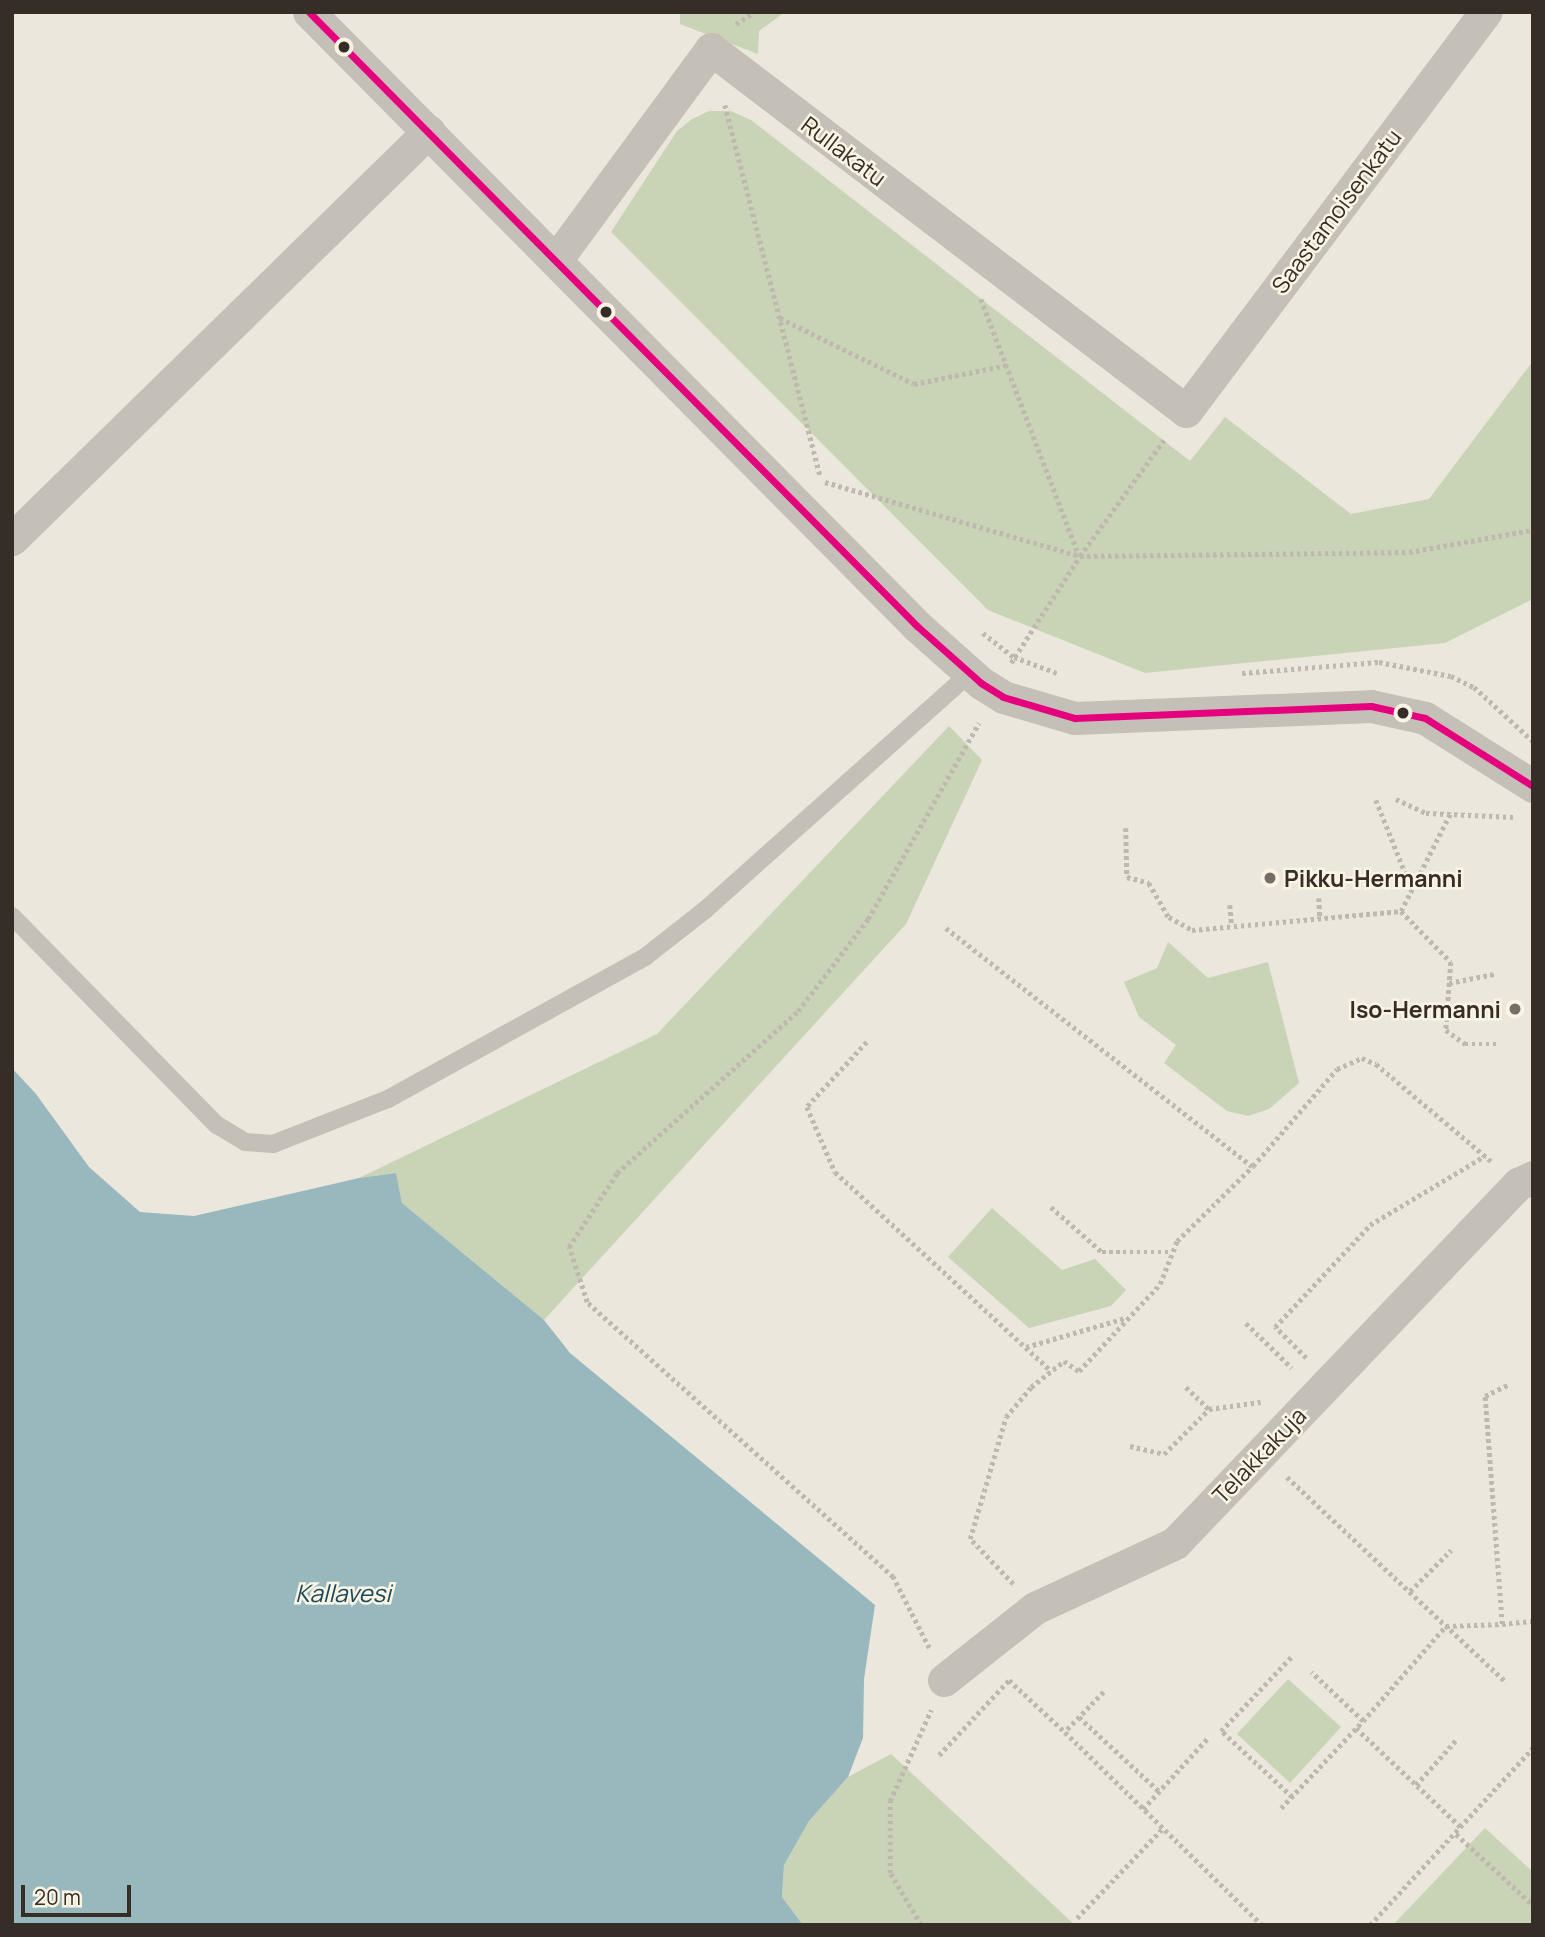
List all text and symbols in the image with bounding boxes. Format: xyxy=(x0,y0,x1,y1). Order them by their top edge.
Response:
unlabelled marker xyxy=(337,40,351,54)
street label: Rullakatu xyxy=(796,110,892,192)
street label: Saastamoisenkatu xyxy=(1265,124,1407,298)
unlabelled marker xyxy=(599,305,613,319)
unlabelled marker xyxy=(1396,706,1410,720)
place label: Pikku-Hermanni xyxy=(1284,864,1463,892)
marker: Pikku-Hermanni xyxy=(1262,870,1278,886)
place label: Iso-Hermanni xyxy=(1349,995,1501,1023)
marker: Iso-Hermanni xyxy=(1507,1001,1523,1017)
street label: Telakkakuja xyxy=(1206,1401,1312,1509)
water label: Kallavesi xyxy=(295,1579,391,1607)
scale bar xyxy=(24,1870,135,1914)
text: 20 m xyxy=(34,1883,81,1911)

